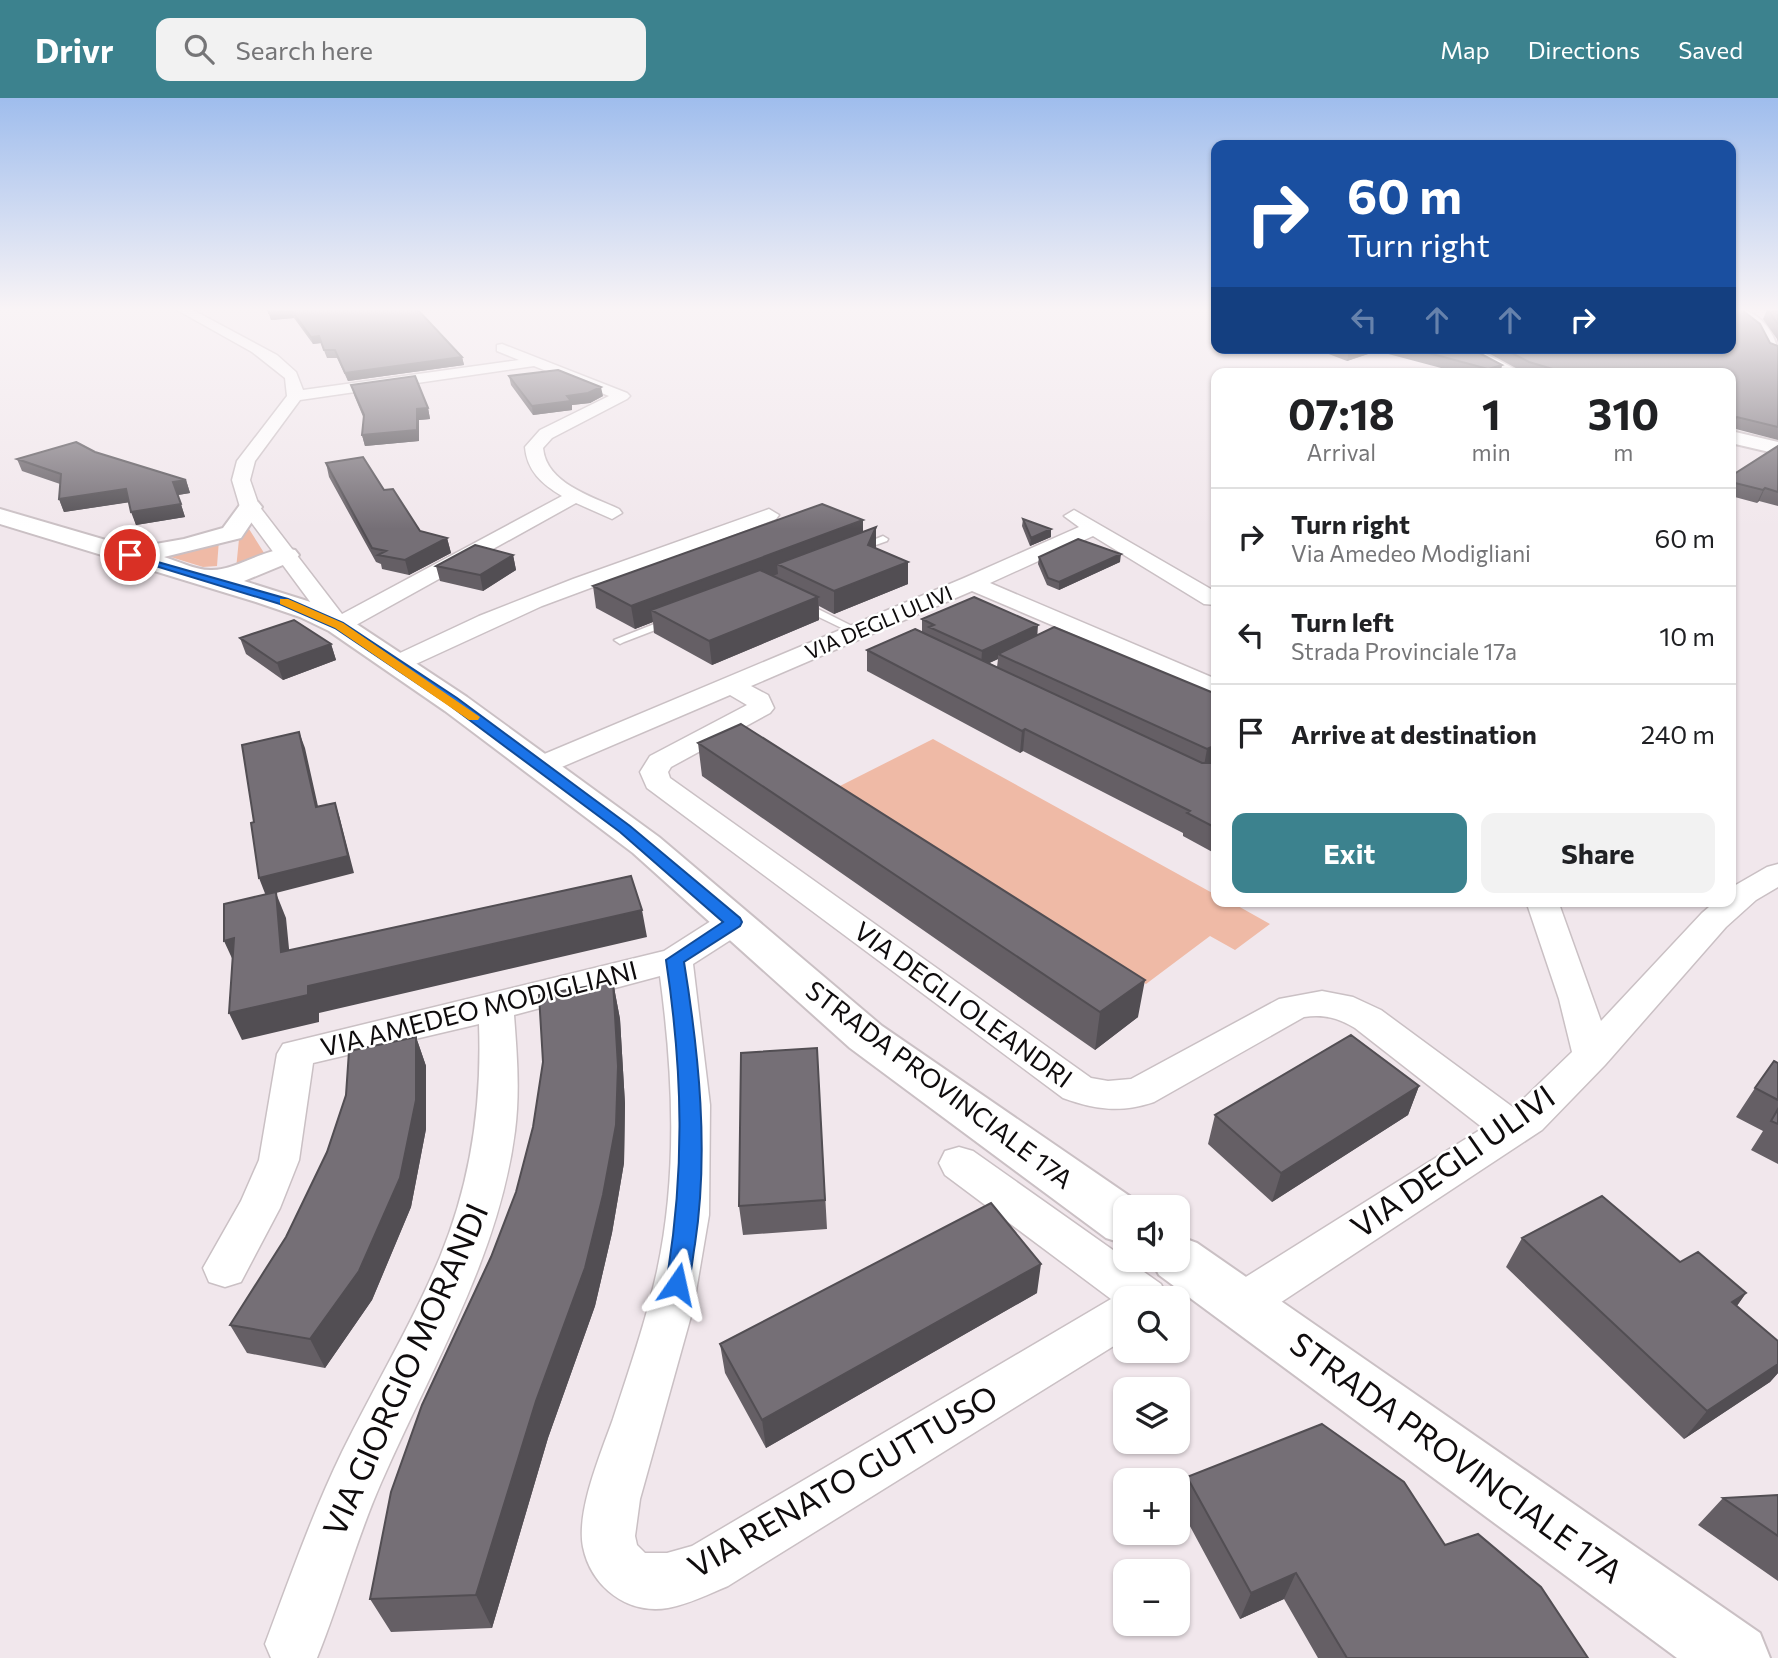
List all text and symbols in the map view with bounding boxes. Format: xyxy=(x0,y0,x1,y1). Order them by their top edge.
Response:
search box xyxy=(156,18,646,81)
text: Drivr xyxy=(35,29,114,70)
icon: search xyxy=(180,30,218,68)
text: Search here xyxy=(236,34,373,65)
text: Map xyxy=(1440,35,1490,64)
text: Directions xyxy=(1528,35,1640,64)
text: Saved xyxy=(1678,35,1743,64)
text: 60 m xyxy=(1347,164,1462,224)
icon: right xyxy=(1232,168,1323,259)
text: Turn right xyxy=(1347,224,1490,264)
icon: left xyxy=(1345,301,1383,339)
icon: ahead xyxy=(1418,301,1456,339)
icon: ahead xyxy=(1491,301,1529,339)
icon: right xyxy=(1564,301,1602,339)
text: 07:18 xyxy=(1288,387,1395,439)
text: 1 xyxy=(1482,387,1501,439)
text: 310 xyxy=(1588,387,1659,439)
text: Arrival xyxy=(1306,438,1376,466)
text: min xyxy=(1472,438,1511,466)
text: m xyxy=(1613,438,1633,466)
text: Turn right xyxy=(1291,508,1410,539)
icon: right xyxy=(1232,518,1270,556)
text: 60 m xyxy=(1655,522,1715,553)
pin xyxy=(100,525,160,585)
icon: arrive xyxy=(111,536,149,574)
text: Via Amedeo Modigliani xyxy=(1291,539,1531,567)
street label: VIA DEGLI ULIVI xyxy=(801,579,956,664)
text: Turn left xyxy=(1291,606,1394,637)
icon: left xyxy=(1232,616,1270,654)
text: 10 m xyxy=(1659,620,1715,651)
text: Strada Provinciale 17a xyxy=(1291,637,1517,665)
icon: arrive xyxy=(1232,714,1270,752)
text: Arrive at destination xyxy=(1291,718,1537,749)
text: 240 m xyxy=(1641,718,1715,749)
button: Exit xyxy=(1232,813,1467,893)
button: Share xyxy=(1481,813,1715,893)
street label: VIA DEGLI OLEANDRI xyxy=(849,914,1079,1093)
street label: VIA AMEDEO MODIGLIANI xyxy=(317,953,640,1062)
street label: STRADA PROVINCIALE 17A xyxy=(800,973,1079,1194)
street label: VIA DEGLI ULIVI xyxy=(1342,1075,1562,1246)
map controls xyxy=(1113,1195,1190,1636)
button: sound xyxy=(1113,1195,1190,1272)
street label: VIA GIORGIO MORANDI xyxy=(313,1197,496,1542)
position arrow xyxy=(640,1247,714,1321)
button: search xyxy=(1113,1286,1190,1363)
street label: STRADA PROVINCIALE 17A xyxy=(1283,1322,1631,1590)
street label: VIA RENATO GUTTUSO xyxy=(680,1375,1004,1585)
button: layers xyxy=(1113,1377,1190,1454)
button: + xyxy=(1113,1468,1190,1545)
button: − xyxy=(1113,1559,1190,1636)

